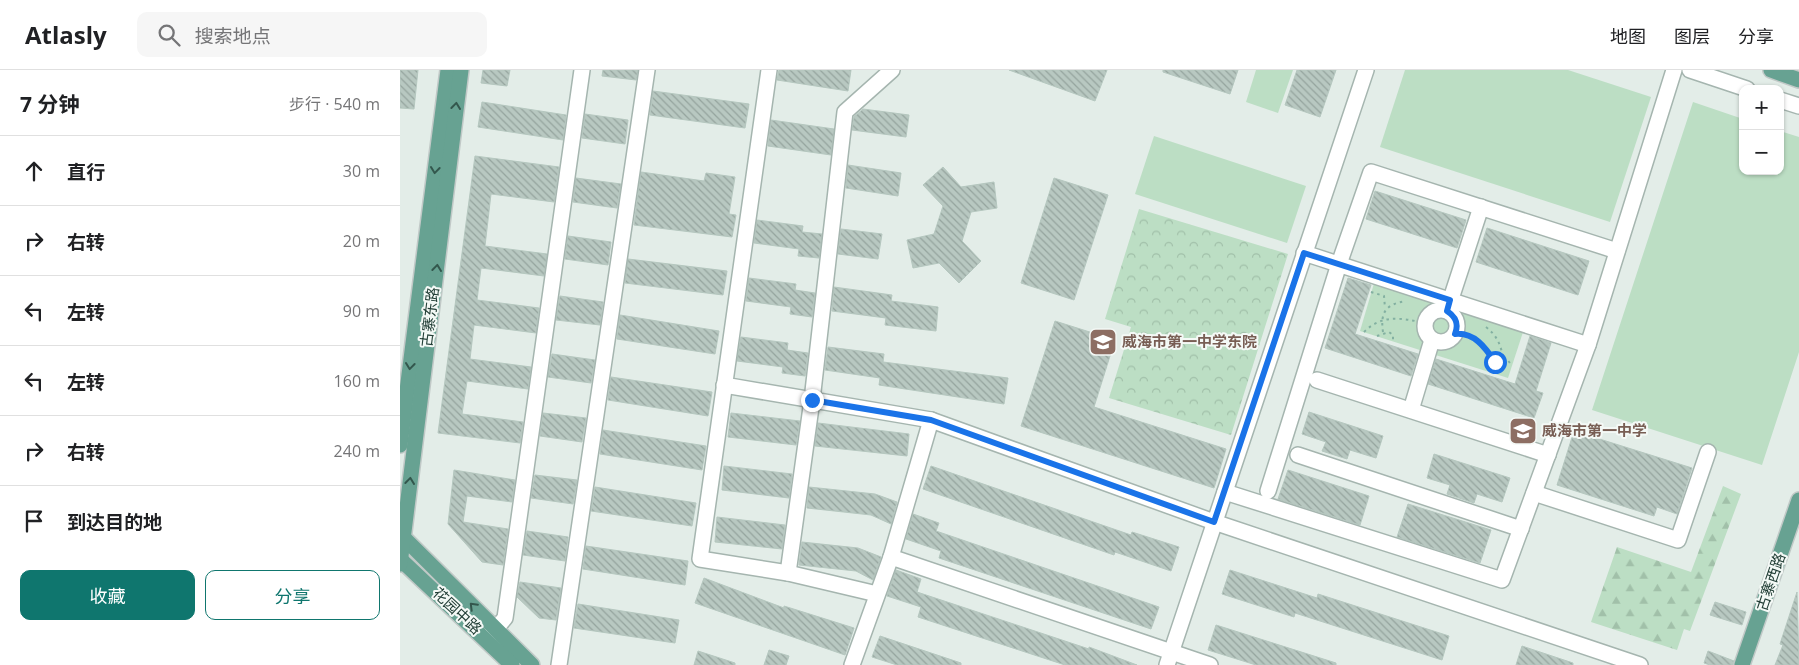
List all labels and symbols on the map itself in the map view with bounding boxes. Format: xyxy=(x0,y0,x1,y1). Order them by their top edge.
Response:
one-way arrow xyxy=(450,102,461,110)
one-way arrow xyxy=(430,167,441,175)
one-way arrow xyxy=(431,263,441,272)
street label: 古寨东路 xyxy=(415,286,443,348)
school or university icon: 威海市第一中学东院 xyxy=(1088,327,1118,357)
place label: 威海市第一中学东院 xyxy=(1122,331,1257,351)
route start xyxy=(1484,351,1507,374)
one-way arrow xyxy=(405,363,416,371)
route end xyxy=(801,389,824,412)
school or university icon: 威海市第一中学 xyxy=(1508,416,1538,446)
place label: 威海市第一中学 xyxy=(1542,420,1647,440)
one-way arrow xyxy=(404,477,415,485)
street label: 古寨西路 xyxy=(1751,550,1789,613)
street label: 花园中路 xyxy=(429,582,486,638)
one-way arrow xyxy=(470,603,479,612)

